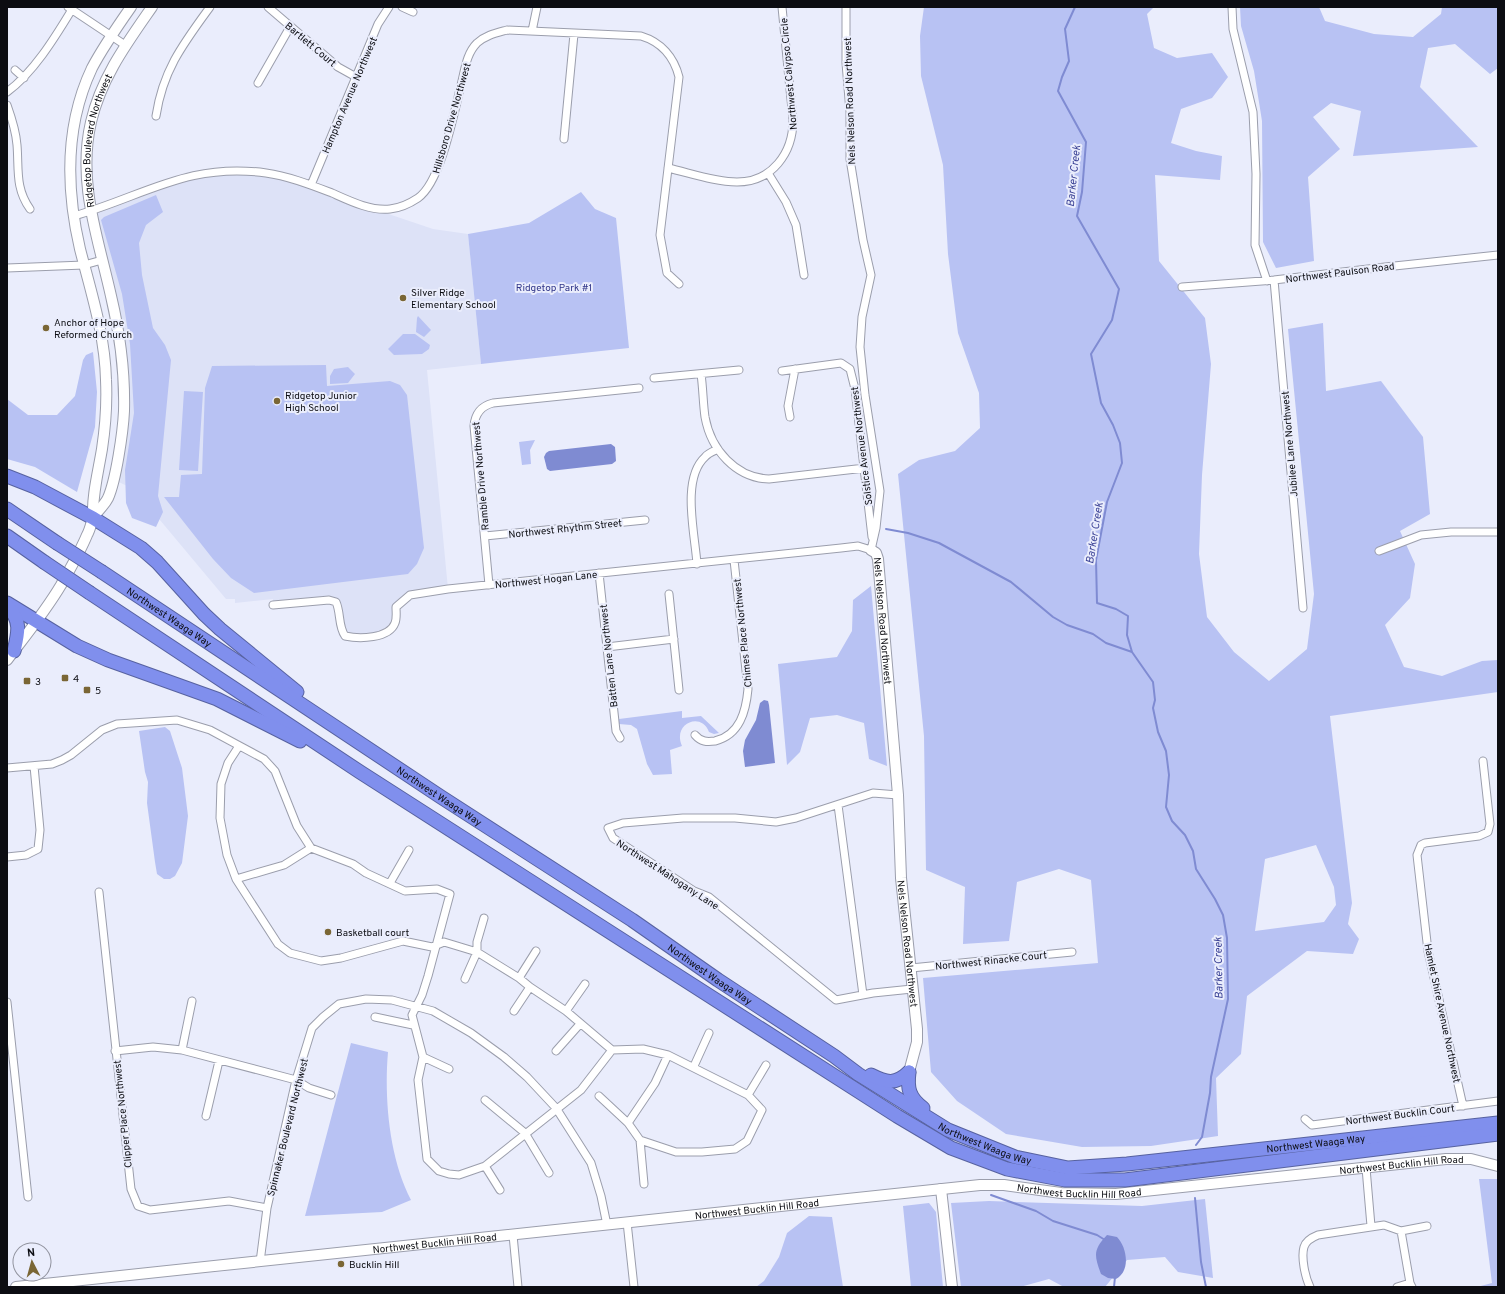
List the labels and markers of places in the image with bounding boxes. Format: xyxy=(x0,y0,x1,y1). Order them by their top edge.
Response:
place label: Silver Ridge Elementary School xyxy=(411,287,496,312)
marker: Silver Ridge Elementary School xyxy=(398,293,408,303)
place label: Anchor of Hope Reformed Church xyxy=(54,317,132,342)
marker: Anchor of Hope Reformed Church xyxy=(41,323,51,333)
place label: Ridgetop Junior High School xyxy=(285,390,357,415)
marker: Ridgetop Junior High School xyxy=(272,396,282,406)
marker: 4 xyxy=(60,673,70,683)
place label: 4 xyxy=(73,673,79,686)
marker: 3 xyxy=(22,676,32,686)
place label: 3 xyxy=(35,676,41,689)
marker: 5 xyxy=(82,685,92,695)
place label: 5 xyxy=(95,685,101,698)
marker: Basketball court xyxy=(323,927,333,937)
place label: Basketball court xyxy=(336,927,409,940)
marker: Bucklin Hill xyxy=(336,1259,346,1269)
place label: Bucklin Hill xyxy=(349,1259,399,1272)

